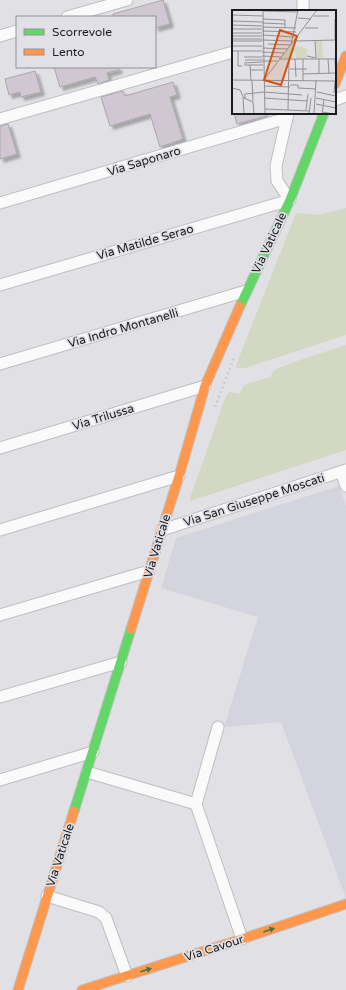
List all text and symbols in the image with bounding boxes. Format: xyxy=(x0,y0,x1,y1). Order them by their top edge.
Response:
inset map xyxy=(232,10,336,114)
legend xyxy=(16,16,156,68)
text: Scorrevole xyxy=(52,25,112,39)
text: Lento xyxy=(52,45,85,59)
street label: Via Saponaro xyxy=(106,143,182,179)
street label: Via Vaticale xyxy=(249,210,289,276)
street label: Via Matilde Serao xyxy=(95,221,195,263)
street label: Via Indro Montanelli xyxy=(66,306,180,350)
street label: Via Trilussa xyxy=(70,401,136,433)
street label: Via San Giuseppe Moscati xyxy=(182,471,326,529)
street label: Via Vaticale xyxy=(141,512,173,580)
street label: Via Vaticale xyxy=(43,821,77,888)
one-way arrow xyxy=(264,927,276,933)
street label: Via Cavour xyxy=(183,932,246,964)
one-way arrow xyxy=(140,967,152,973)

